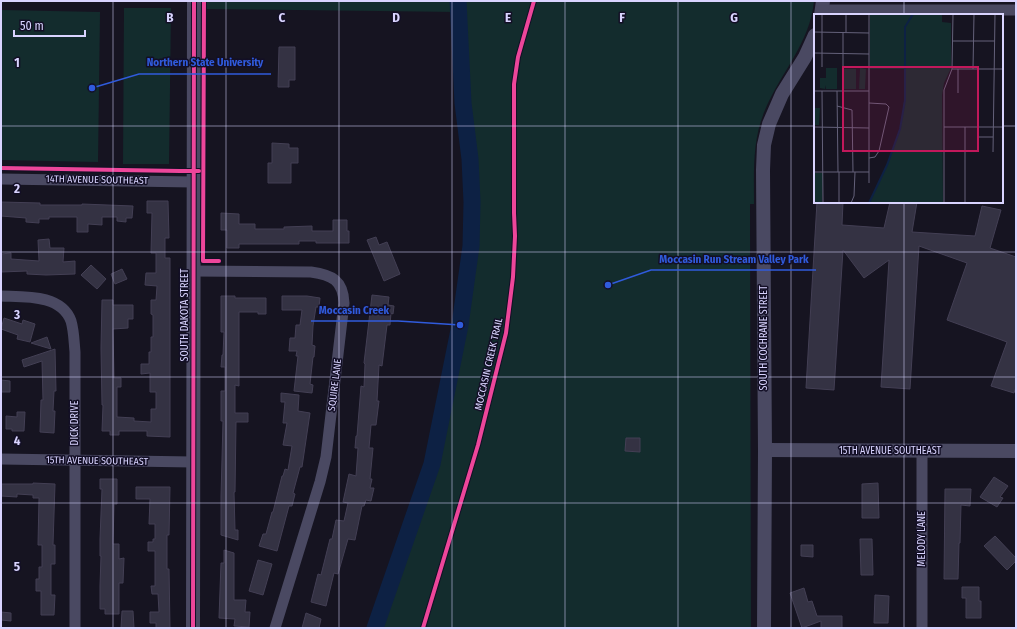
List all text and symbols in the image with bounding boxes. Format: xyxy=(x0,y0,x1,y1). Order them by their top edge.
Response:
text: B xyxy=(166,10,174,25)
text: C xyxy=(279,10,286,25)
text: D xyxy=(392,10,400,25)
text: E xyxy=(505,10,511,25)
text: F xyxy=(619,10,625,25)
text: G xyxy=(730,10,738,25)
scale bar xyxy=(14,12,85,38)
inset map xyxy=(814,14,1003,203)
text: 50 m xyxy=(20,19,44,33)
callout: Northern State University xyxy=(139,51,271,74)
text: 1 xyxy=(14,55,20,70)
text: Northern State University xyxy=(147,56,264,69)
street label: 14TH AVENUE SOUTHEAST xyxy=(46,173,149,187)
text: 2 xyxy=(13,181,20,196)
callout: Moccasin Run Stream Valley Park xyxy=(651,247,816,270)
text: Moccasin Run Stream Valley Park xyxy=(659,253,809,266)
street label: SOUTH DAKOTA STREET xyxy=(179,268,191,361)
street label: SOUTH COCHRANE STREET xyxy=(758,285,770,391)
callout: Moccasin Creek xyxy=(311,298,398,321)
text: Moccasin Creek xyxy=(319,304,390,317)
text: 3 xyxy=(13,307,20,322)
street label: MOCCASIN CREEK TRAIL xyxy=(473,316,506,411)
street label: SQUIRE LANE xyxy=(326,358,344,412)
street label: DICK DRIVE xyxy=(69,400,81,445)
text: 4 xyxy=(14,433,21,448)
street label: 15TH AVENUE SOUTHEAST xyxy=(839,445,941,457)
street label: 15TH AVENUE SOUTHEAST xyxy=(46,454,149,468)
street label: MELODY LANE xyxy=(916,511,928,567)
text: 5 xyxy=(14,559,20,574)

